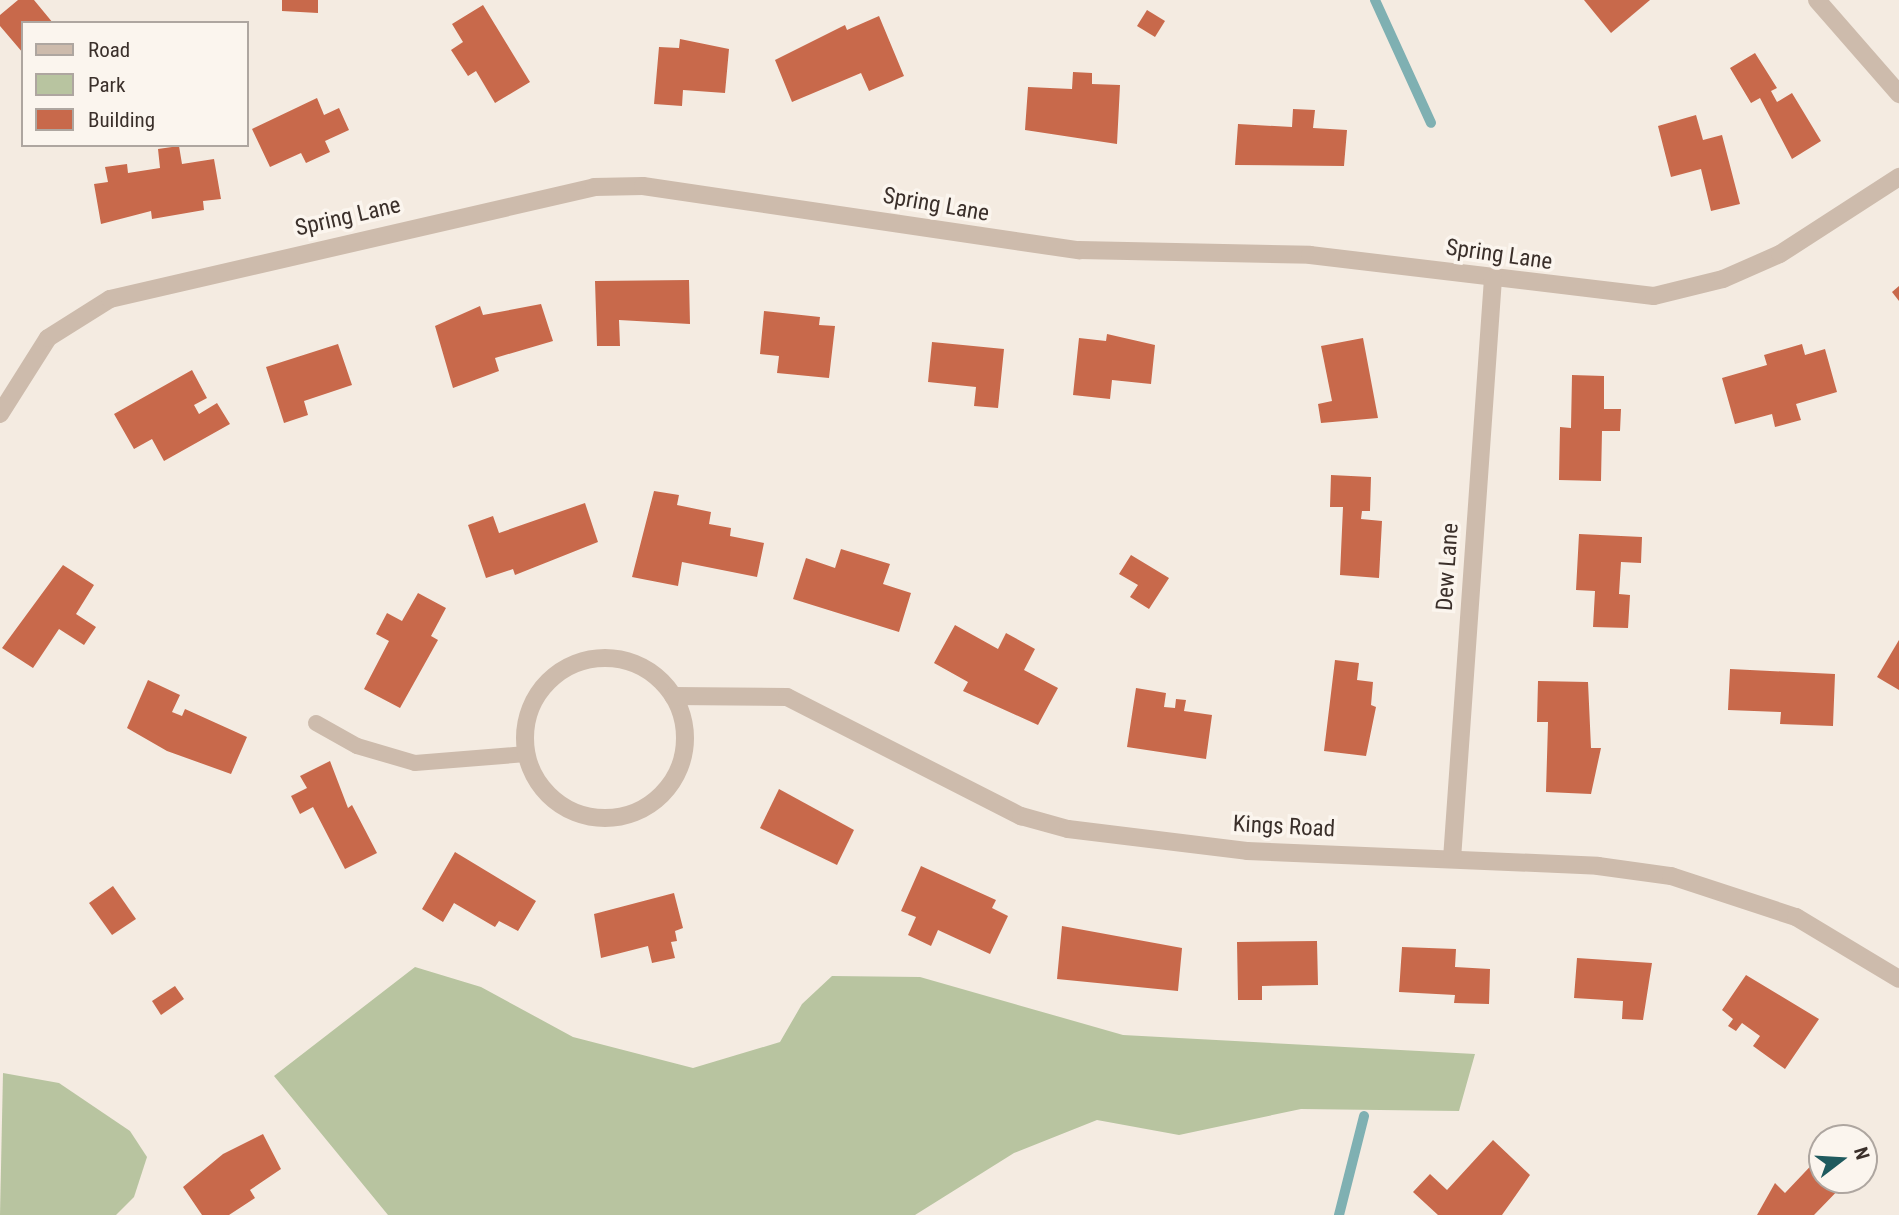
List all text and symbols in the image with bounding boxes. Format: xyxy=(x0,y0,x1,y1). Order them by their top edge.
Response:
legend xyxy=(21,21,248,147)
text: Road xyxy=(88,38,130,62)
text: Park xyxy=(88,73,125,97)
text: Building xyxy=(88,108,155,132)
street label: Spring Lane xyxy=(881,182,991,228)
street label: Spring Lane xyxy=(293,191,403,243)
street label: Spring Lane xyxy=(1444,234,1554,276)
street label: Dew Lane xyxy=(1431,522,1465,612)
street label: Kings Road xyxy=(1232,811,1336,843)
north arrow xyxy=(1808,1124,1878,1194)
text: N xyxy=(1849,1144,1874,1162)

